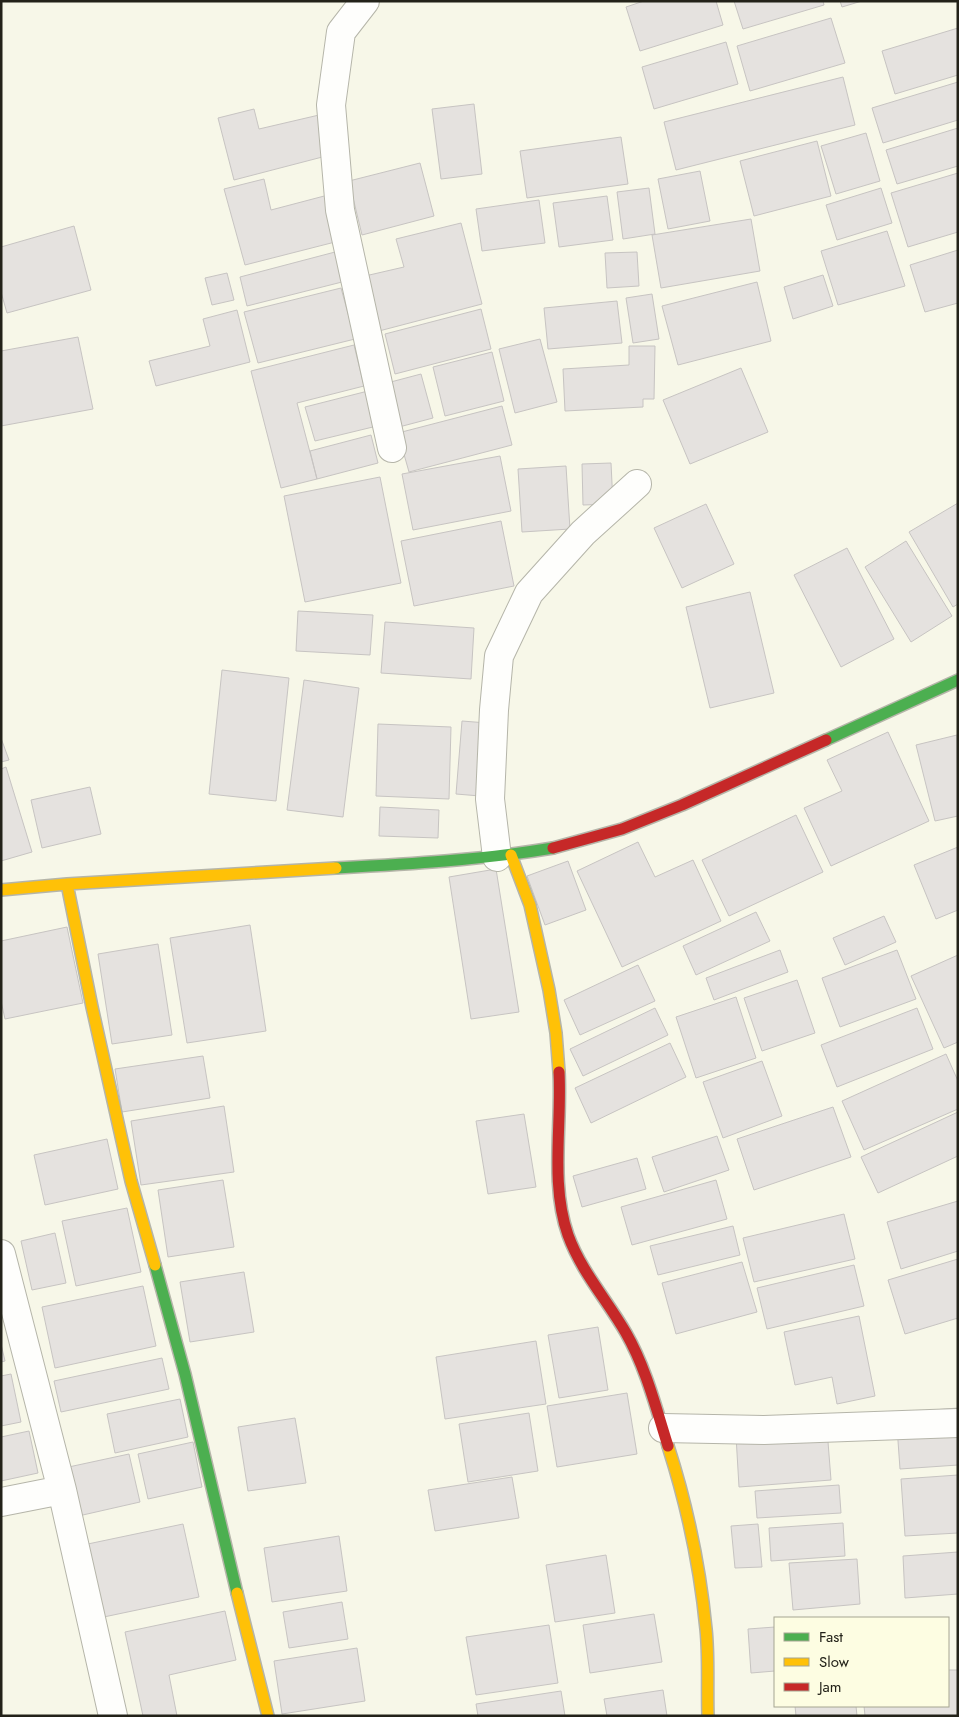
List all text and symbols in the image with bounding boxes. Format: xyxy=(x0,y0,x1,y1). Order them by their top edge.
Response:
legend xyxy=(774,1617,949,1707)
text: Fast xyxy=(819,1626,843,1648)
text: Slow xyxy=(819,1651,850,1673)
text: Jam xyxy=(817,1676,842,1698)

